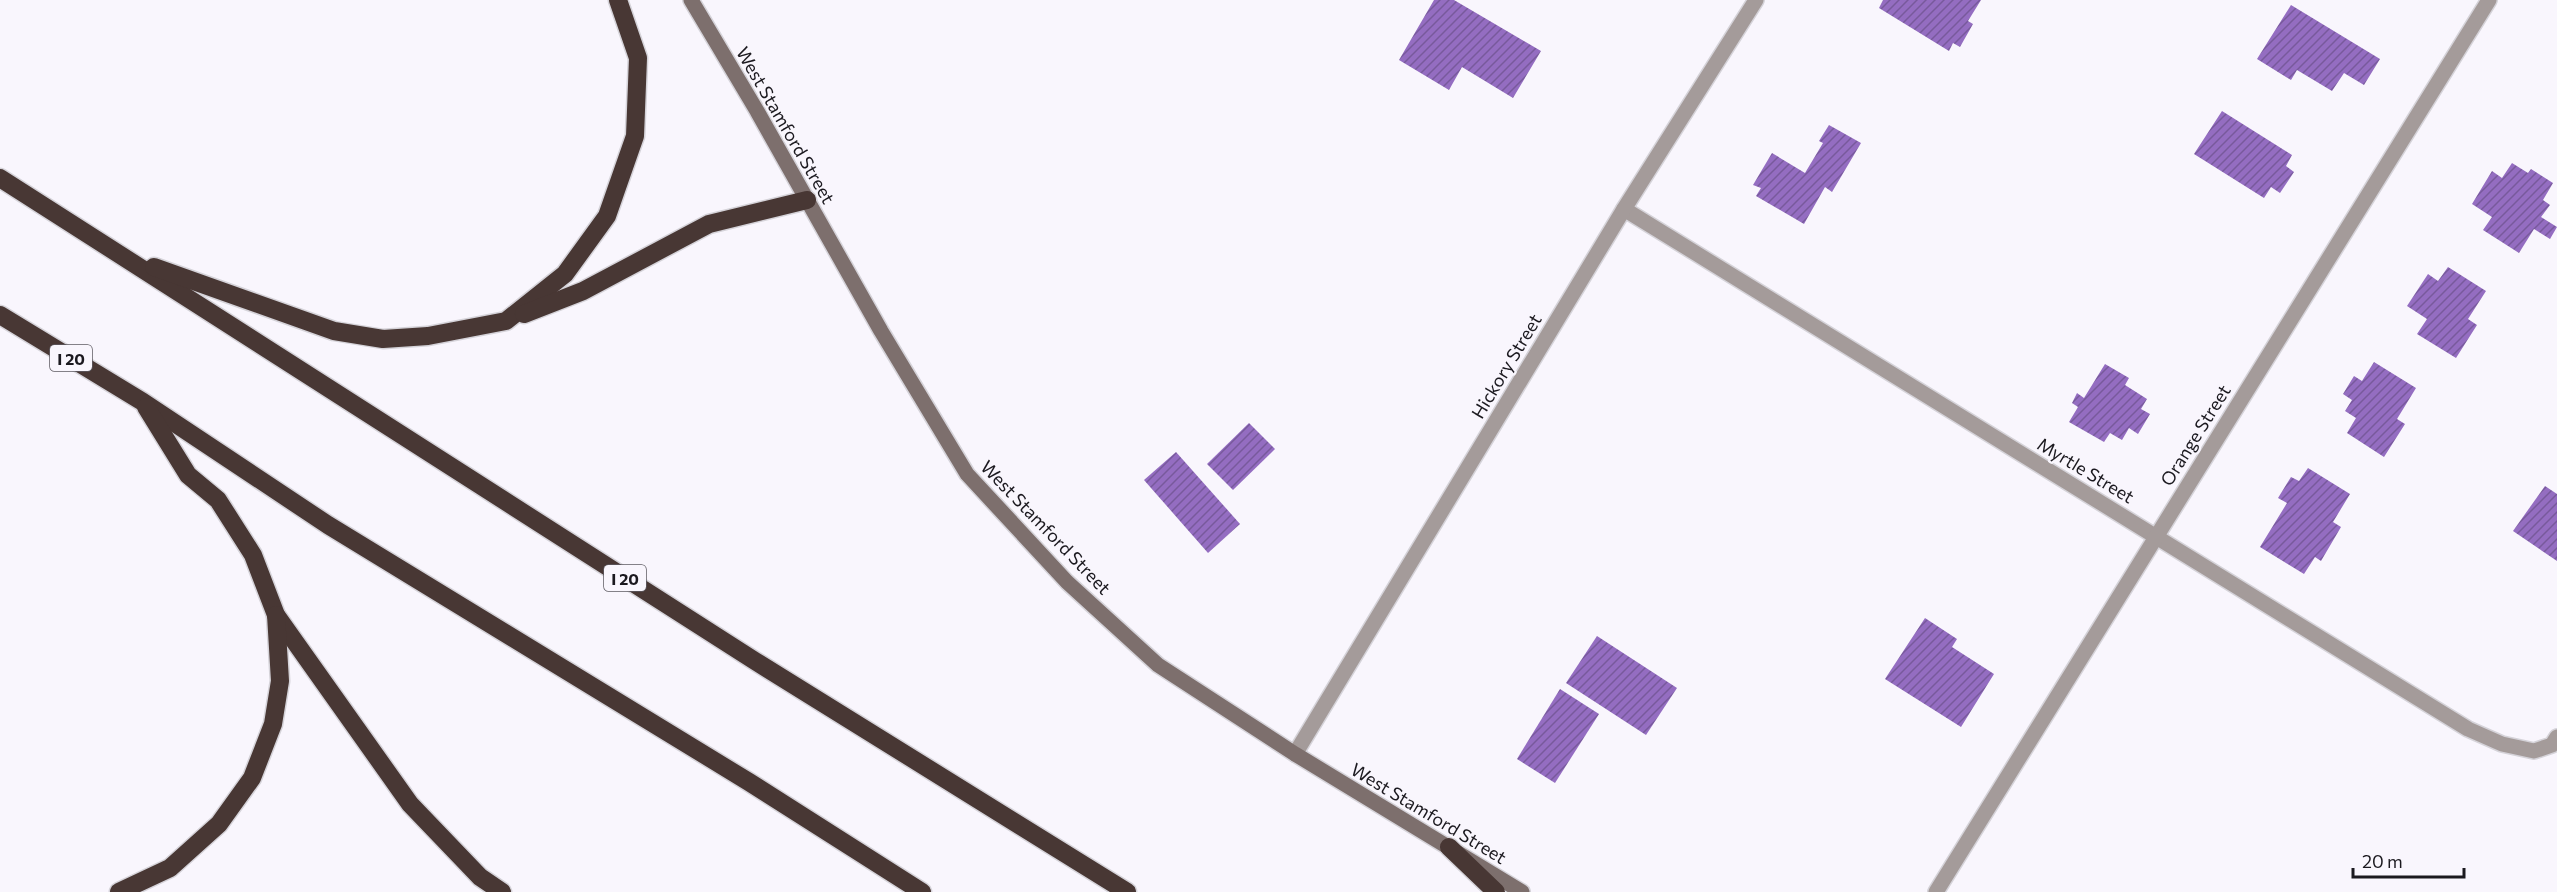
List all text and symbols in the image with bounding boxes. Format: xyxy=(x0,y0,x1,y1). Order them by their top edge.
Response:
street label: West Stamford Street xyxy=(732,43,840,207)
street label: Hickory Street xyxy=(1466,310,1546,422)
road number: I 20 xyxy=(50,345,92,371)
street label: Orange Street xyxy=(2155,380,2235,490)
street label: Myrtle Street xyxy=(2034,433,2138,507)
street label: West Stamford Street xyxy=(976,456,1116,598)
road number: I 20 xyxy=(604,565,646,591)
street label: West Stamford Street xyxy=(1347,758,1511,868)
scale bar xyxy=(2353,841,2464,879)
text: 20 m xyxy=(2362,850,2403,872)

